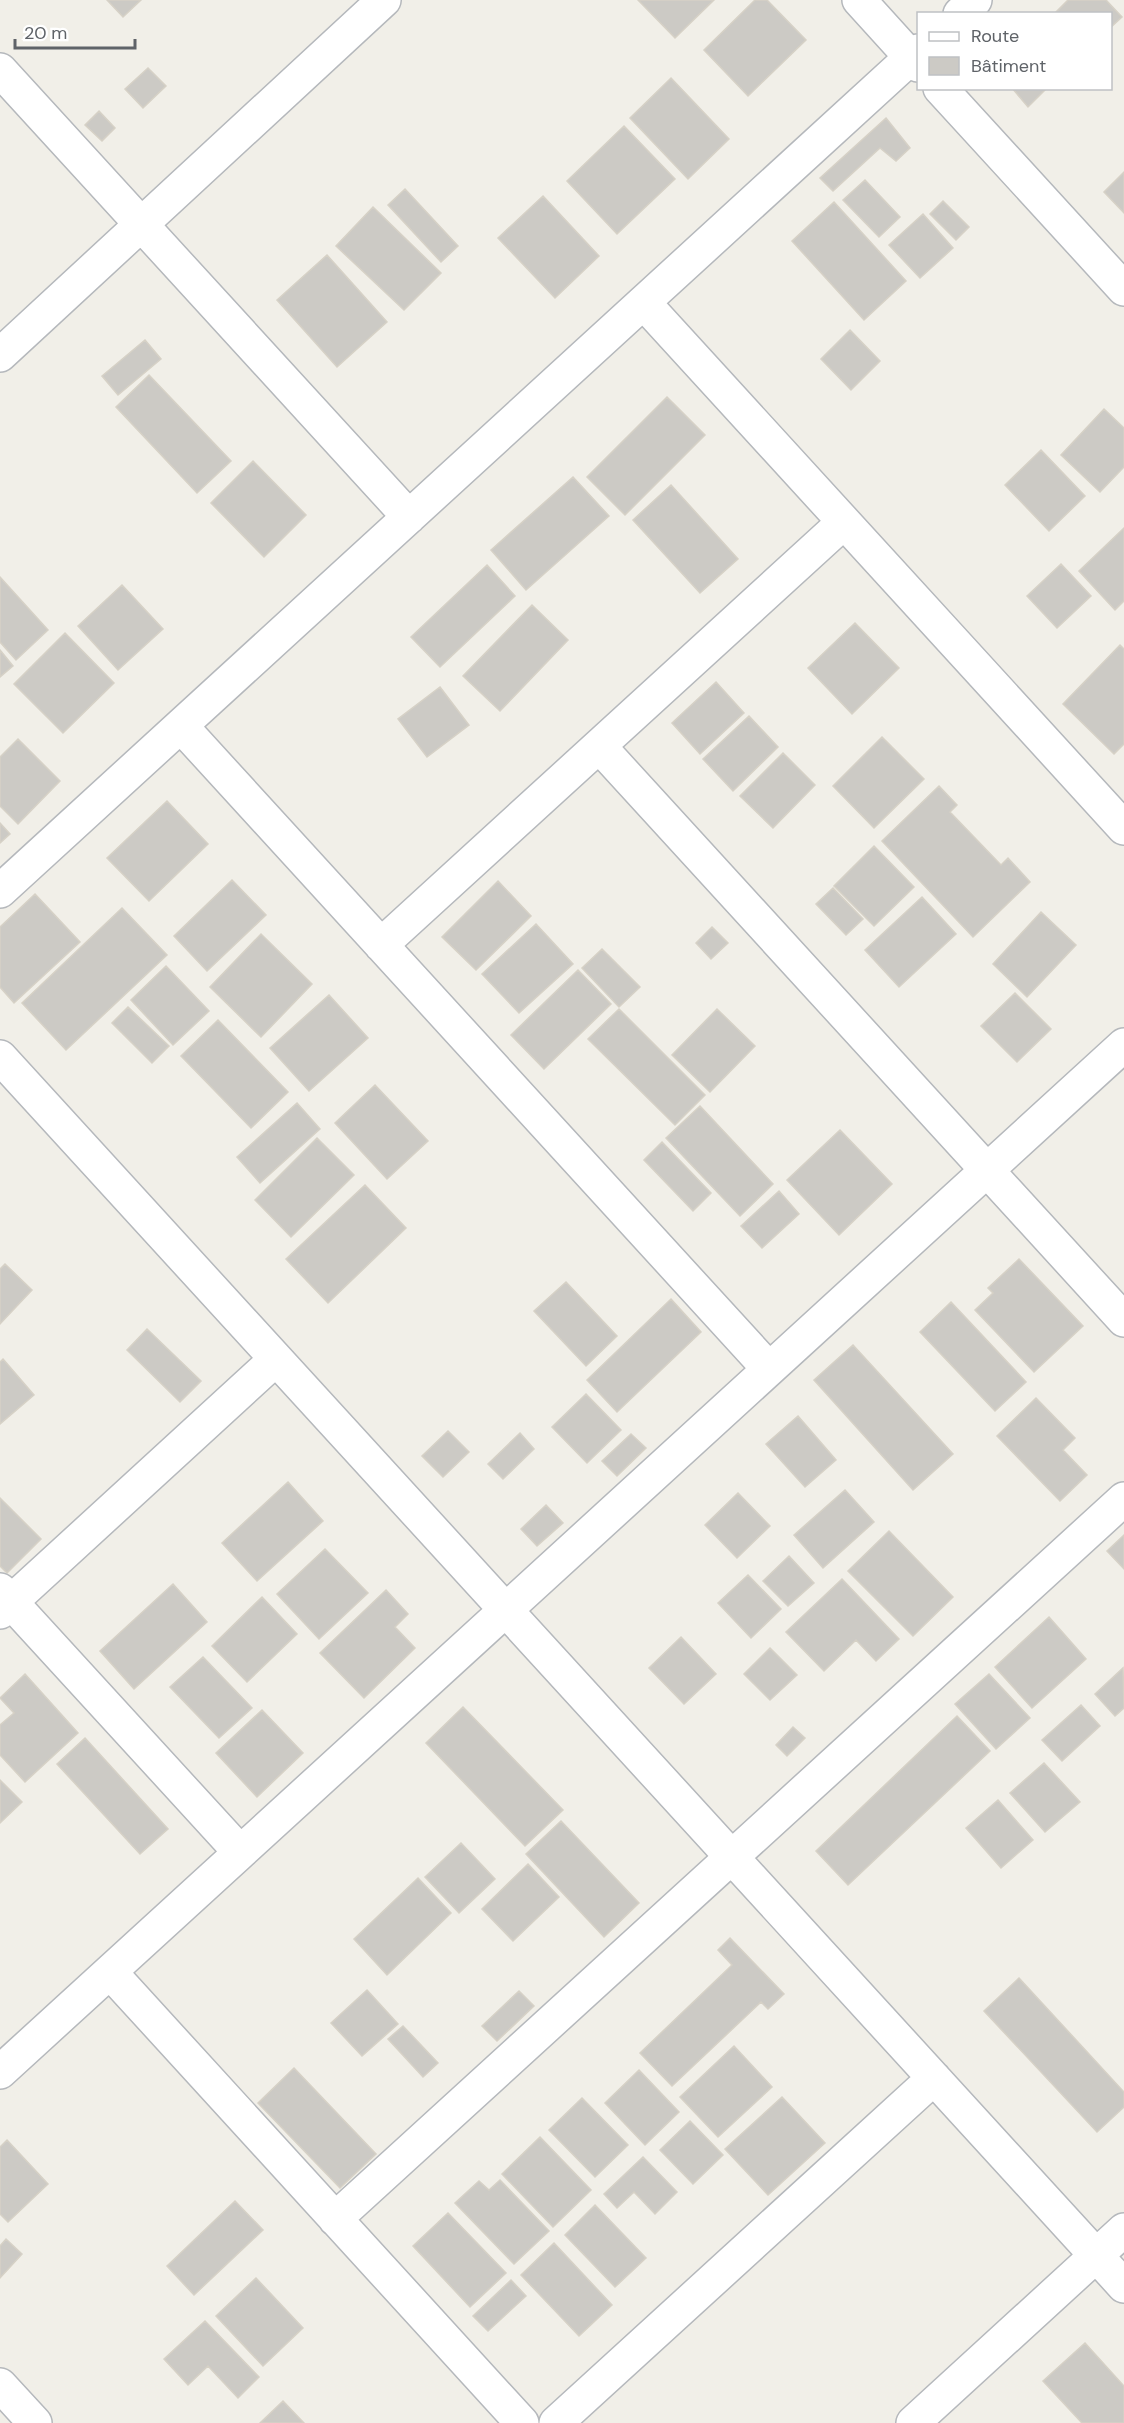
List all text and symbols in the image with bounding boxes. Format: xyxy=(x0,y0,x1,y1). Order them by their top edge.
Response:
scale bar xyxy=(15,12,135,50)
legend xyxy=(917,12,1112,90)
text: 20 m xyxy=(24,21,67,45)
text: Route xyxy=(971,24,1019,48)
text: Bâtiment xyxy=(971,54,1046,78)

